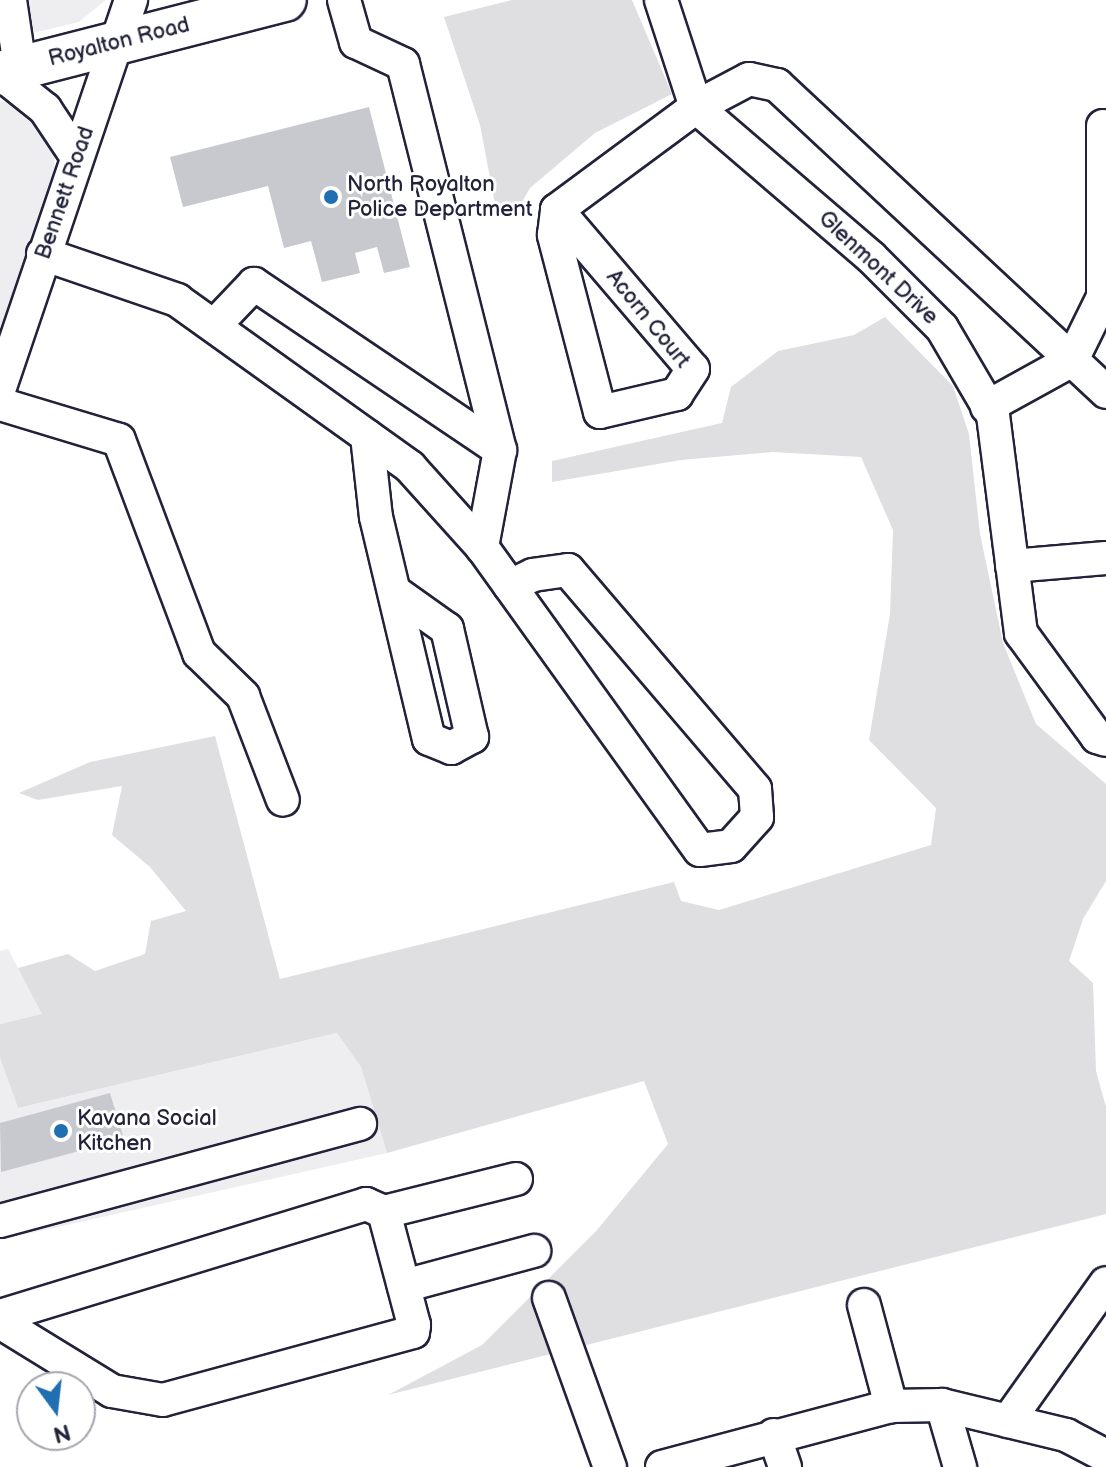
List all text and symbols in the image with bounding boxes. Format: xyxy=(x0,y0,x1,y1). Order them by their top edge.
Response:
street label: Royalton Road xyxy=(46,12,192,72)
street label: Bennett Road xyxy=(30,123,100,263)
place label: North Royalton Police Department xyxy=(347,171,533,222)
marker: North Royalton Police Department xyxy=(322,188,340,206)
street label: Glenmont Drive xyxy=(813,206,943,330)
street label: Acorn Court xyxy=(600,265,696,373)
place label: Kavana Social Kitchen xyxy=(77,1105,217,1156)
marker: Kavana Social Kitchen xyxy=(52,1122,70,1140)
north arrow xyxy=(16,1371,96,1451)
text: N xyxy=(50,1418,73,1448)

